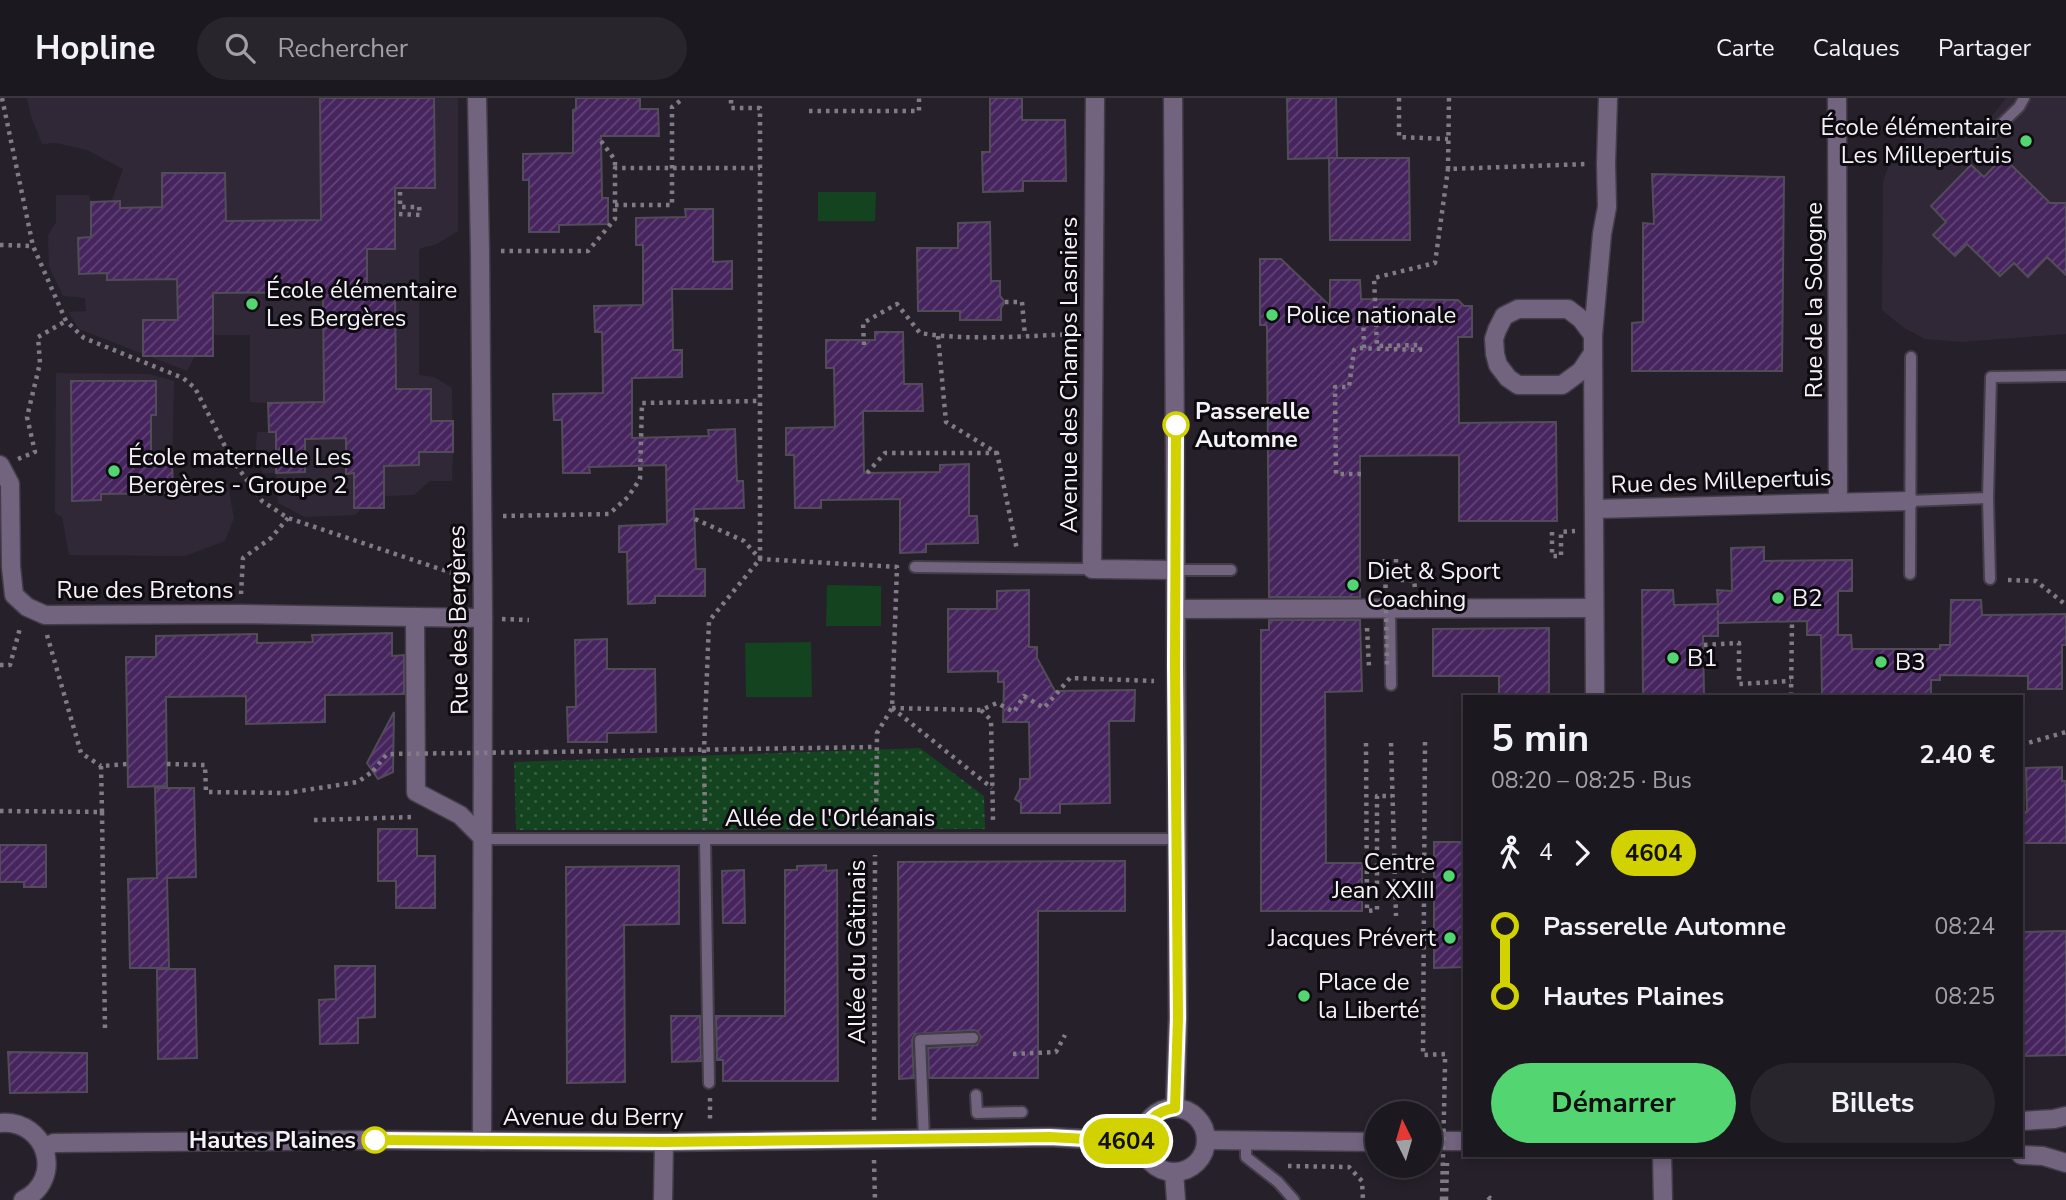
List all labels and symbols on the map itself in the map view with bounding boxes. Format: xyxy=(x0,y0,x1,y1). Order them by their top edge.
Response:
place label: École élémentaire Les Millepertuis xyxy=(1821,111,2012,171)
marker: École élémentaire Les Millepertuis xyxy=(2018,133,2034,149)
street label: Rue de la Sologne xyxy=(1798,202,1830,398)
street label: Avenue des Champs Lasniers xyxy=(1053,217,1085,533)
place label: École élémentaire Les Bergères xyxy=(266,274,457,334)
marker: École élémentaire Les Bergères xyxy=(244,296,260,312)
place label: Police nationale xyxy=(1286,299,1456,331)
marker: Police nationale xyxy=(1264,307,1280,323)
place label: Passerelle Automne xyxy=(1195,395,1310,455)
marker: Passerelle Automne xyxy=(1163,412,1189,438)
place label: École maternelle Les Bergères - Groupe 2 xyxy=(128,441,352,501)
street label: Rue des Millepertuis xyxy=(1610,461,1832,501)
marker: École maternelle Les Bergères - Groupe 2 xyxy=(106,463,122,479)
street label: Rue des Bergères xyxy=(440,525,476,715)
place label: Diet & Sport Coaching xyxy=(1367,555,1501,615)
street label: Rue des Bretons xyxy=(56,574,234,606)
marker: Diet & Sport Coaching xyxy=(1345,577,1361,593)
place label: B2 xyxy=(1792,582,1823,614)
marker: B2 xyxy=(1770,590,1786,606)
place label: B1 xyxy=(1687,642,1718,674)
place label: B3 xyxy=(1895,646,1926,678)
marker: B1 xyxy=(1665,650,1681,666)
marker: B3 xyxy=(1873,654,1889,670)
street label: Allée de l'Orléanais xyxy=(725,802,935,834)
place label: Centre Jean XXIII xyxy=(1331,846,1435,906)
street label: Allée du Gâtinais xyxy=(841,860,873,1044)
marker: Centre Jean XXIII xyxy=(1441,868,1457,884)
place label: Jacques Prévert xyxy=(1267,922,1437,954)
marker: Jacques Prévert xyxy=(1442,930,1458,946)
place label: Place de la Liberté xyxy=(1318,966,1420,1026)
marker: Place de la Liberté xyxy=(1296,988,1312,1004)
street label: Avenue du Berry xyxy=(503,1101,684,1133)
north arrow xyxy=(1365,1101,1442,1178)
line badge: 4604 xyxy=(1077,1118,1175,1164)
place label: Hautes Plaines xyxy=(189,1124,356,1156)
marker: Hautes Plaines xyxy=(362,1127,388,1153)

